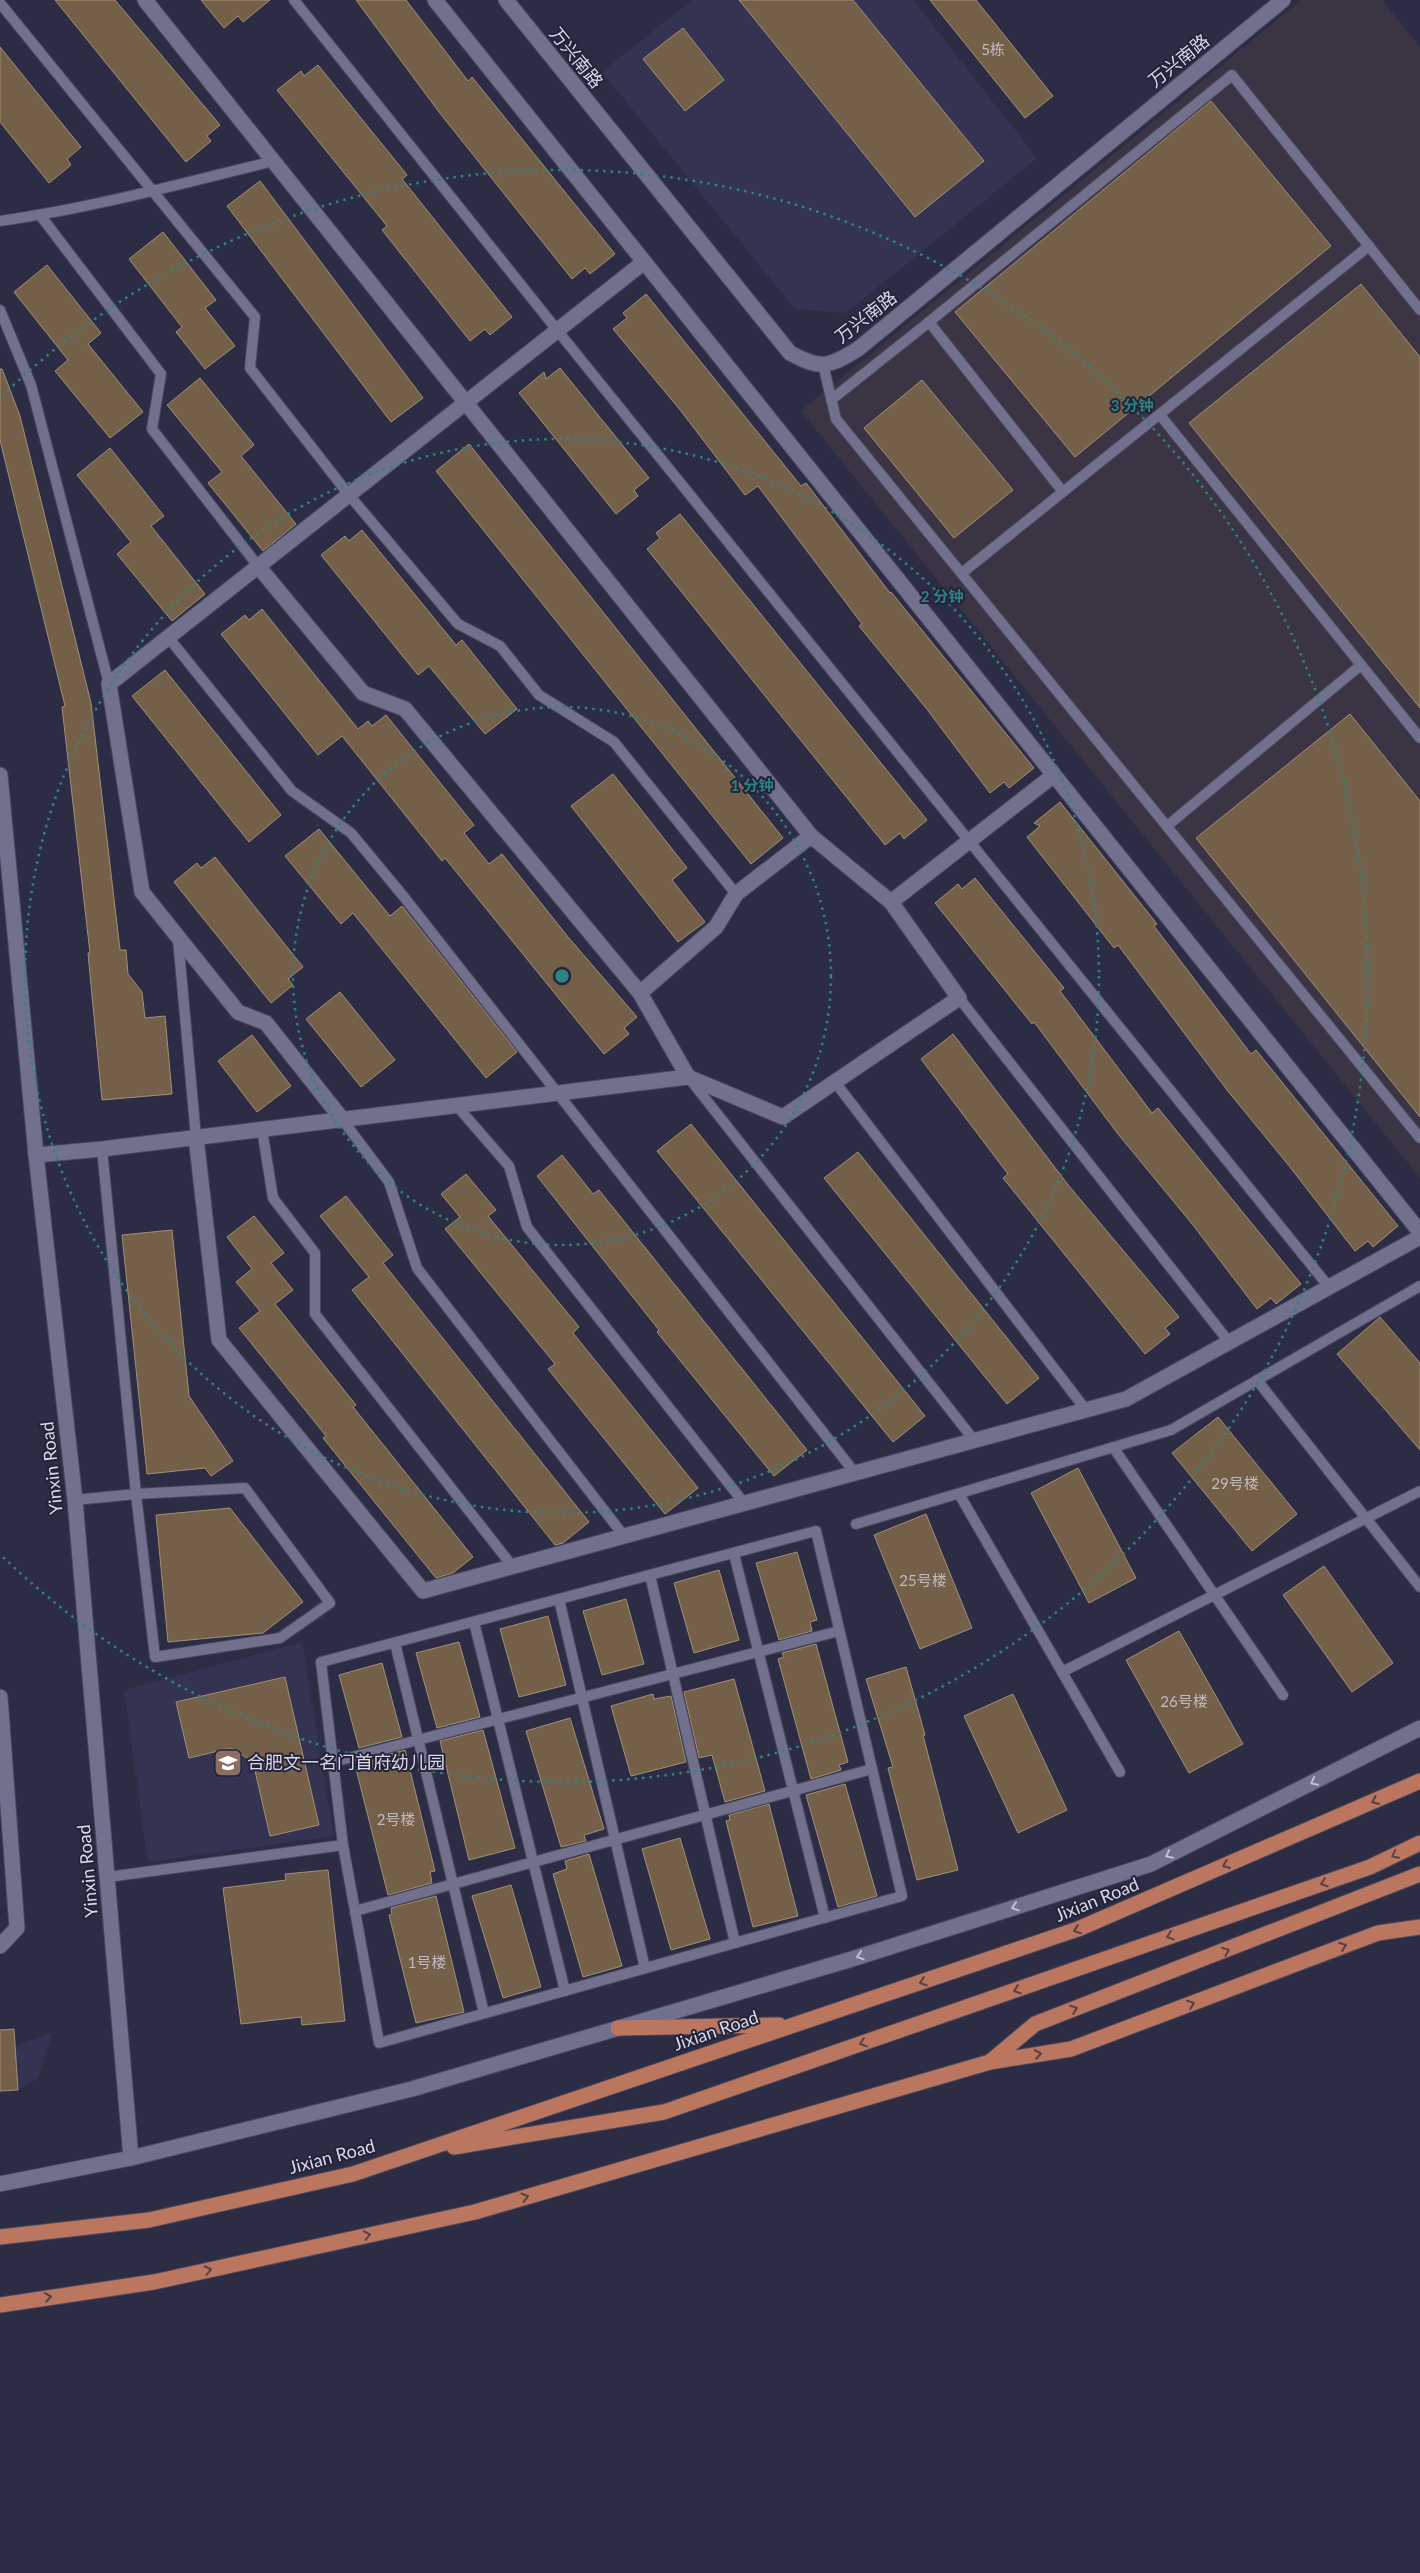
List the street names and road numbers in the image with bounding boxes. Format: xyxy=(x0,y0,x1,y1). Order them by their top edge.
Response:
street label: 万兴南路 xyxy=(546,22,608,92)
street label: 万兴南路 xyxy=(1143,29,1213,91)
street label: 万兴南路 xyxy=(830,285,901,347)
street label: Yinxin Road xyxy=(35,1420,67,1516)
street label: Yinxin Road xyxy=(72,1824,102,1919)
street label: Jixian Road xyxy=(1051,1872,1142,1926)
street label: Jixian Road xyxy=(670,2005,761,2055)
street label: Jixian Road xyxy=(286,2134,377,2178)

